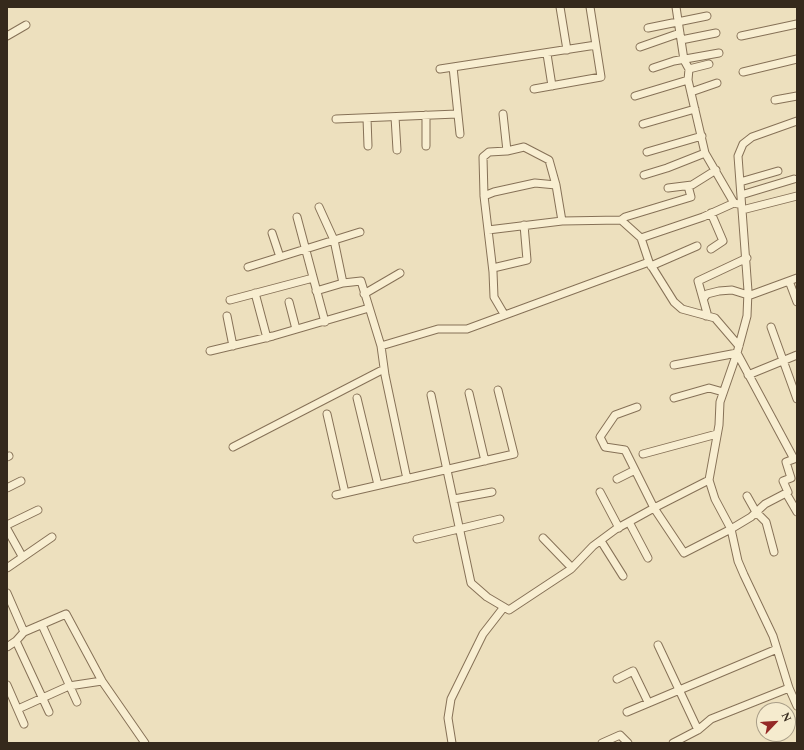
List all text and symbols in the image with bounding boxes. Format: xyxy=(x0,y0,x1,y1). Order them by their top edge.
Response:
north arrow xyxy=(756,702,796,742)
text: N xyxy=(777,709,796,725)

